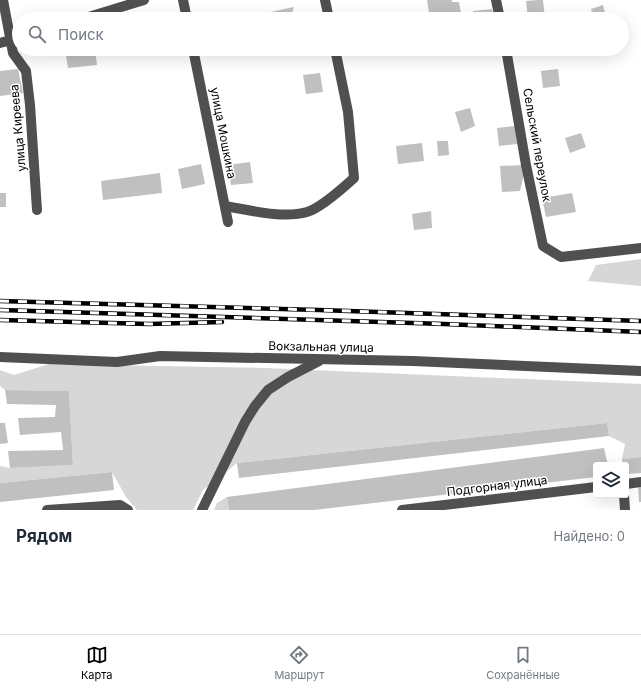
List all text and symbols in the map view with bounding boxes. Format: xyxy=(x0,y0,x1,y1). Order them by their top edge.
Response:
search box xyxy=(12,12,629,56)
icon: search xyxy=(26,23,48,45)
text: Поиск xyxy=(58,25,104,44)
street label: улица Киреева xyxy=(6,84,29,172)
street label: улица Мошкина xyxy=(207,86,240,180)
street label: Сельский переулок xyxy=(520,87,555,203)
street label: Вокзальная улица xyxy=(268,338,374,355)
map controls xyxy=(593,462,629,498)
button: layers xyxy=(593,462,629,498)
street label: Подгорная улица xyxy=(446,472,548,499)
text: Рядом xyxy=(16,526,72,546)
text: Найдено: 0 xyxy=(554,528,625,544)
tab: Карта xyxy=(81,644,113,682)
tab: Маршрут xyxy=(274,644,324,682)
tab: Сохранённые xyxy=(486,644,560,682)

